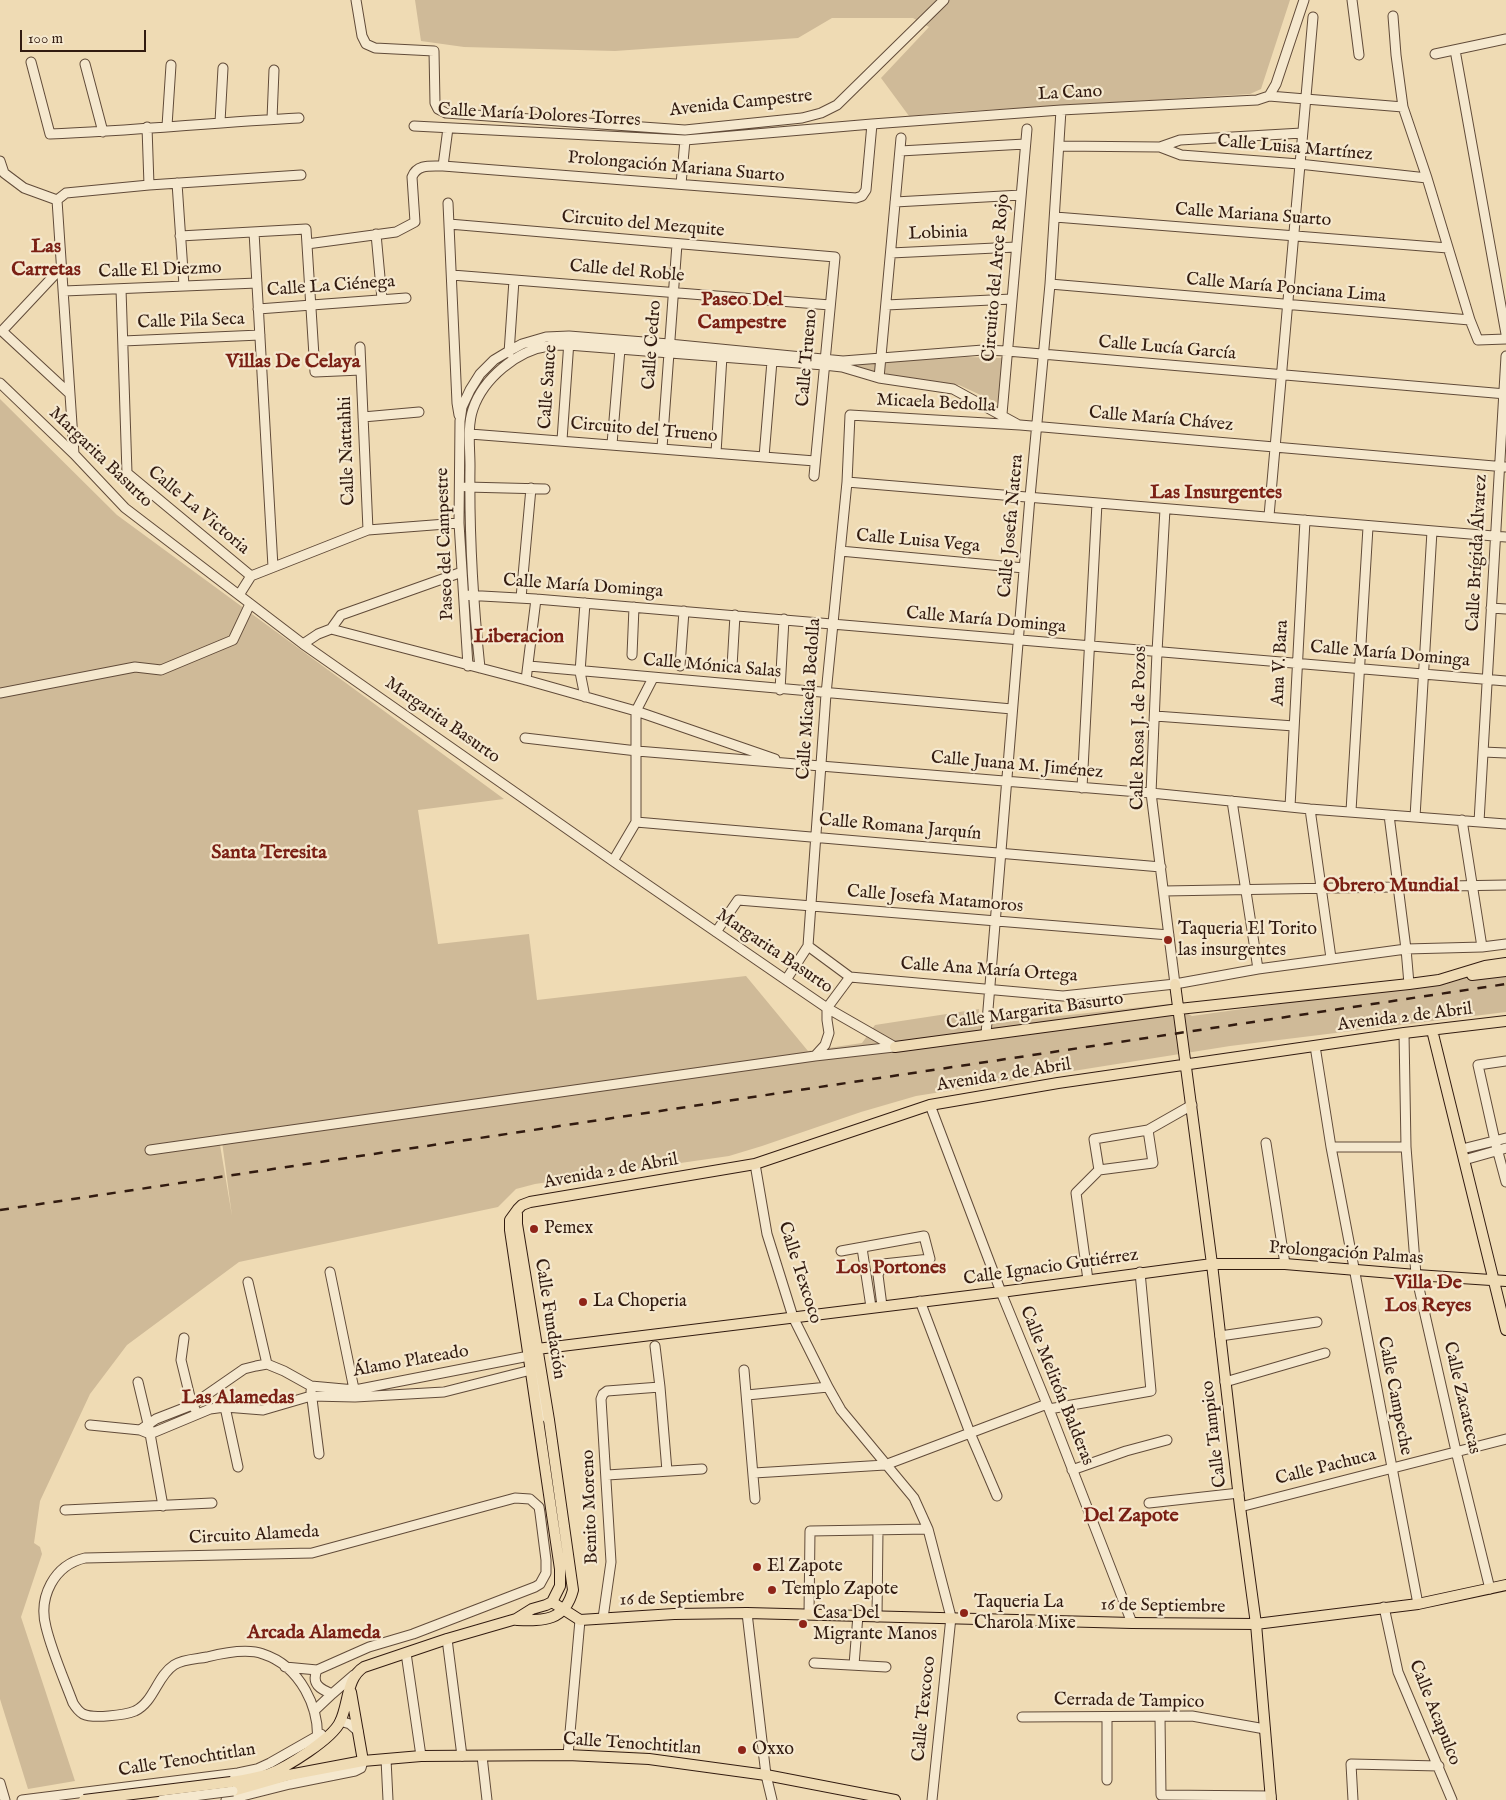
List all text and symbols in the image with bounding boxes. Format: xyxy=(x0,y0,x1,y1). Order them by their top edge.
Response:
scale bar xyxy=(22,20,149,52)
text: 100 m xyxy=(28,29,63,48)
street label: La Cano xyxy=(1037,82,1103,106)
street label: Avenida Campestre xyxy=(669,86,813,122)
street label: Calle María Dolores Torres xyxy=(437,100,641,132)
street label: Calle Luisa Martínez xyxy=(1216,131,1374,167)
street label: Prolongación Mariana Suarto xyxy=(567,148,785,188)
street label: Circuito del Arce Rojo xyxy=(979,193,1015,363)
street label: Calle Mariana Suarto xyxy=(1174,200,1332,232)
street label: Circuito del Mezquite xyxy=(561,207,725,243)
street label: Lobinia xyxy=(908,222,968,246)
district label: Las Carretas xyxy=(11,236,81,283)
street label: Calle del Roble xyxy=(569,256,685,288)
street label: Calle El Diezmo xyxy=(98,258,222,284)
street label: Calle María Ponciana Lima xyxy=(1185,269,1387,309)
street label: Calle La Ciénega xyxy=(266,272,396,302)
district label: Paseo Del Campestre xyxy=(698,289,786,336)
street label: Calle Cedro xyxy=(639,300,667,390)
street label: Calle Trueno xyxy=(793,308,823,408)
street label: Calle Pila Seca xyxy=(137,309,245,335)
street label: Calle Lucía García xyxy=(1097,332,1237,366)
street label: Calle Sauce xyxy=(535,344,563,430)
district label: Villas De Celaya xyxy=(226,351,360,375)
street label: Micaela Bedolla xyxy=(876,390,996,418)
street label: Calle Nattahhi xyxy=(335,396,361,506)
street label: Margarita Basurto xyxy=(44,403,156,513)
street label: Calle María Chávez xyxy=(1088,403,1234,437)
street label: Circuito del Trueno xyxy=(569,414,719,448)
street label: Calle Josefa Natera xyxy=(995,453,1029,599)
street label: Calle La Victoria xyxy=(143,462,253,560)
street label: Paseo del Campestre xyxy=(433,467,459,621)
street label: Calle Brígida Álvarez xyxy=(1463,474,1493,632)
district label: Las Insurgentes xyxy=(1150,482,1282,506)
street label: Calle Luisa Vega xyxy=(855,526,981,558)
street label: Calle María Dominga xyxy=(502,571,664,603)
street label: Calle María Dominga xyxy=(905,603,1067,639)
street label: Calle Micaela Bedolla xyxy=(794,618,826,780)
street label: Ana V. Bara xyxy=(1268,619,1294,707)
district label: Liberacion xyxy=(474,626,564,650)
street label: Calle María Dominga xyxy=(1309,637,1471,673)
street label: Calle Rosa J. de Pozos xyxy=(1128,646,1152,810)
street label: Calle Mónica Salas xyxy=(642,650,782,684)
street label: Margarita Basurto xyxy=(380,673,504,769)
street label: Calle Juana M. Jiménez xyxy=(930,748,1104,784)
street label: Calle Romana Jarquín xyxy=(818,810,982,846)
district label: Santa Teresita xyxy=(211,842,327,866)
district label: Obrero Mundial xyxy=(1323,875,1459,899)
street label: Calle Josefa Matamoros xyxy=(846,882,1024,918)
street label: Margarita Basurto xyxy=(712,905,836,999)
place label: Taqueria El Torito las insurgentes xyxy=(1178,919,1317,962)
marker: Taqueria El Torito las insurgentes xyxy=(1162,934,1174,946)
street label: Calle Ana María Ortega xyxy=(900,954,1078,988)
street label: Calle Margarita Basurto xyxy=(945,989,1125,1035)
street label: Avenida 2 de Abril xyxy=(1336,999,1474,1037)
street label: Avenida 2 de Abril xyxy=(935,1055,1073,1097)
street label: Avenida 2 de Abril xyxy=(542,1150,680,1194)
place label: Pemex xyxy=(544,1218,593,1240)
street label: Calle Texcoco xyxy=(772,1219,826,1327)
marker: Pemex xyxy=(528,1223,540,1235)
street label: Prolongación Palmas xyxy=(1268,1238,1424,1270)
street label: Calle Ignacio Gutiérrez xyxy=(962,1245,1140,1291)
street label: Calle Fundación xyxy=(529,1257,569,1381)
district label: Los Portones xyxy=(836,1257,946,1281)
district label: Villa De Los Reyes xyxy=(1385,1272,1471,1319)
place label: La Choperia xyxy=(593,1291,687,1313)
marker: La Choperia xyxy=(577,1296,589,1308)
street label: Calle Melitón Balderas xyxy=(1014,1303,1098,1469)
street label: Calle Campeche xyxy=(1372,1335,1416,1457)
street label: Calle Zacatecas xyxy=(1438,1340,1484,1456)
street label: Álamo Plateado xyxy=(352,1341,470,1383)
street label: Calle Tampico xyxy=(1198,1379,1232,1489)
district label: Las Alamedas xyxy=(182,1387,294,1411)
street label: Calle Pachuca xyxy=(1274,1445,1378,1491)
street label: Benito Moreno xyxy=(578,1449,604,1565)
district label: Del Zapote xyxy=(1083,1505,1179,1529)
street label: Circuito Alameda xyxy=(188,1522,320,1550)
place label: El Zapote xyxy=(767,1556,843,1578)
marker: El Zapote xyxy=(751,1561,763,1573)
place label: Templo Zapote xyxy=(782,1579,898,1601)
marker: Templo Zapote xyxy=(766,1584,778,1596)
street label: 16 de Septiembre xyxy=(619,1586,745,1612)
place label: Taqueria La Charola Mixe xyxy=(974,1592,1076,1635)
street label: 16 de Septiembre xyxy=(1100,1595,1226,1619)
place label: Casa Del Migrante Manos xyxy=(813,1603,937,1646)
marker: Taqueria La Charola Mixe xyxy=(958,1607,970,1619)
marker: Casa Del Migrante Manos xyxy=(797,1618,809,1630)
district label: Arcada Alameda xyxy=(247,1622,381,1646)
street label: Calle Texcoco xyxy=(909,1655,941,1763)
street label: Calle Acapulco xyxy=(1403,1657,1465,1769)
street label: Cerrada de Tampico xyxy=(1054,1690,1204,1714)
street label: Calle Tenochtitlan xyxy=(562,1729,702,1761)
place label: Oxxo xyxy=(752,1739,794,1761)
street label: Calle Tenochtitlan xyxy=(117,1740,257,1782)
marker: Oxxo xyxy=(736,1744,748,1756)

